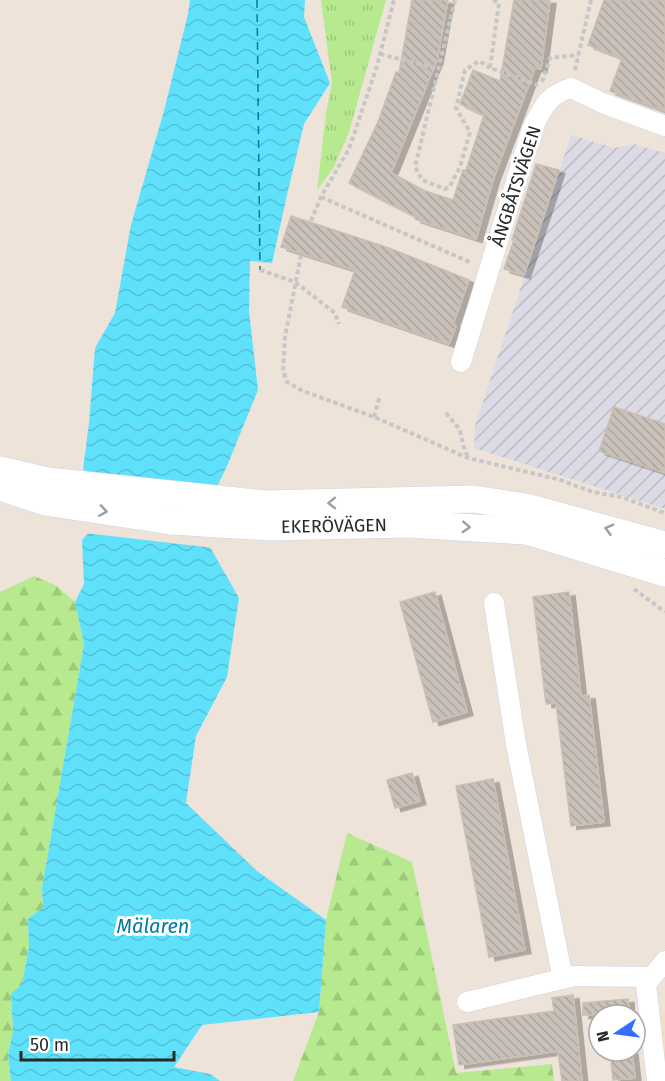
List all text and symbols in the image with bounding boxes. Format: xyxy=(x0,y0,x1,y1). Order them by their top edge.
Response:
street label: ÅNGBÅTSVÄGEN xyxy=(485,122,546,249)
one-way arrow xyxy=(327,497,336,509)
one-way arrow xyxy=(98,504,108,517)
street label: EKERÖVÄGEN xyxy=(281,514,387,538)
one-way arrow xyxy=(461,521,470,534)
one-way arrow xyxy=(604,524,614,537)
water label: Mälaren xyxy=(117,914,189,938)
north arrow xyxy=(587,1003,647,1063)
scale bar xyxy=(21,1024,174,1062)
text: N xyxy=(592,1029,613,1044)
text: 50 m xyxy=(30,1034,69,1056)

